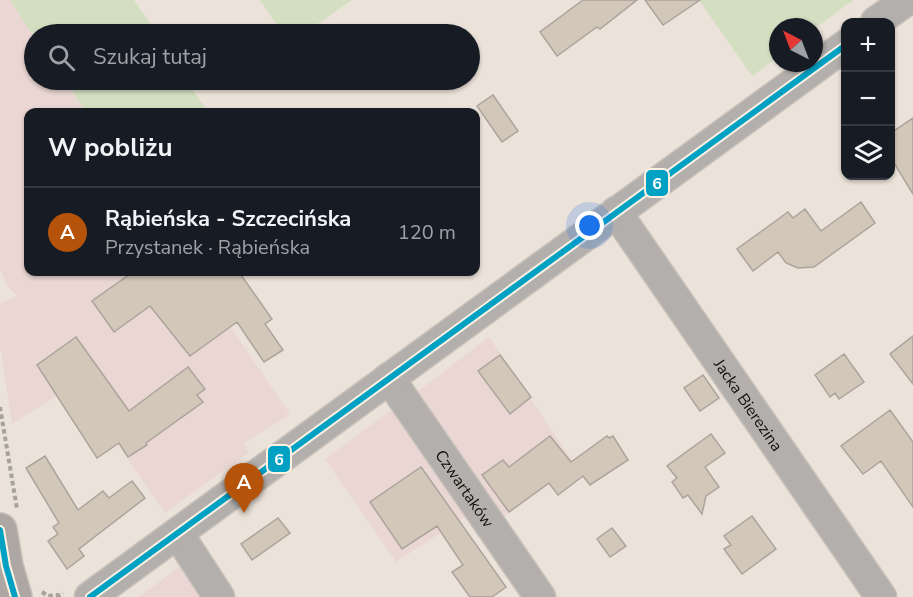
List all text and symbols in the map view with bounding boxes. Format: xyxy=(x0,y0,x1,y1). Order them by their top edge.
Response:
north arrow xyxy=(769,18,823,72)
map controls xyxy=(841,18,895,180)
button: + xyxy=(841,18,895,72)
search box xyxy=(24,24,480,90)
icon: search xyxy=(45,41,78,74)
text: Szukaj tutaj xyxy=(93,42,207,72)
button: − xyxy=(841,72,895,126)
button: layers xyxy=(841,126,895,180)
text: W pobliżu xyxy=(48,130,172,165)
line badge: 6 xyxy=(645,169,669,197)
text: 6 xyxy=(652,173,662,195)
text: Rąbieńska - Szczecińska xyxy=(105,204,351,234)
your location xyxy=(575,211,604,240)
text: A xyxy=(60,219,75,246)
text: 120 m xyxy=(398,219,456,246)
text: Przystanek · Rąbieńska xyxy=(105,234,310,261)
street label: Jacka Bierezina xyxy=(708,354,787,456)
line badge: 6 xyxy=(267,445,291,473)
street label: Czwartaków xyxy=(430,446,499,533)
text: 6 xyxy=(274,449,284,471)
pin: A xyxy=(224,464,264,513)

